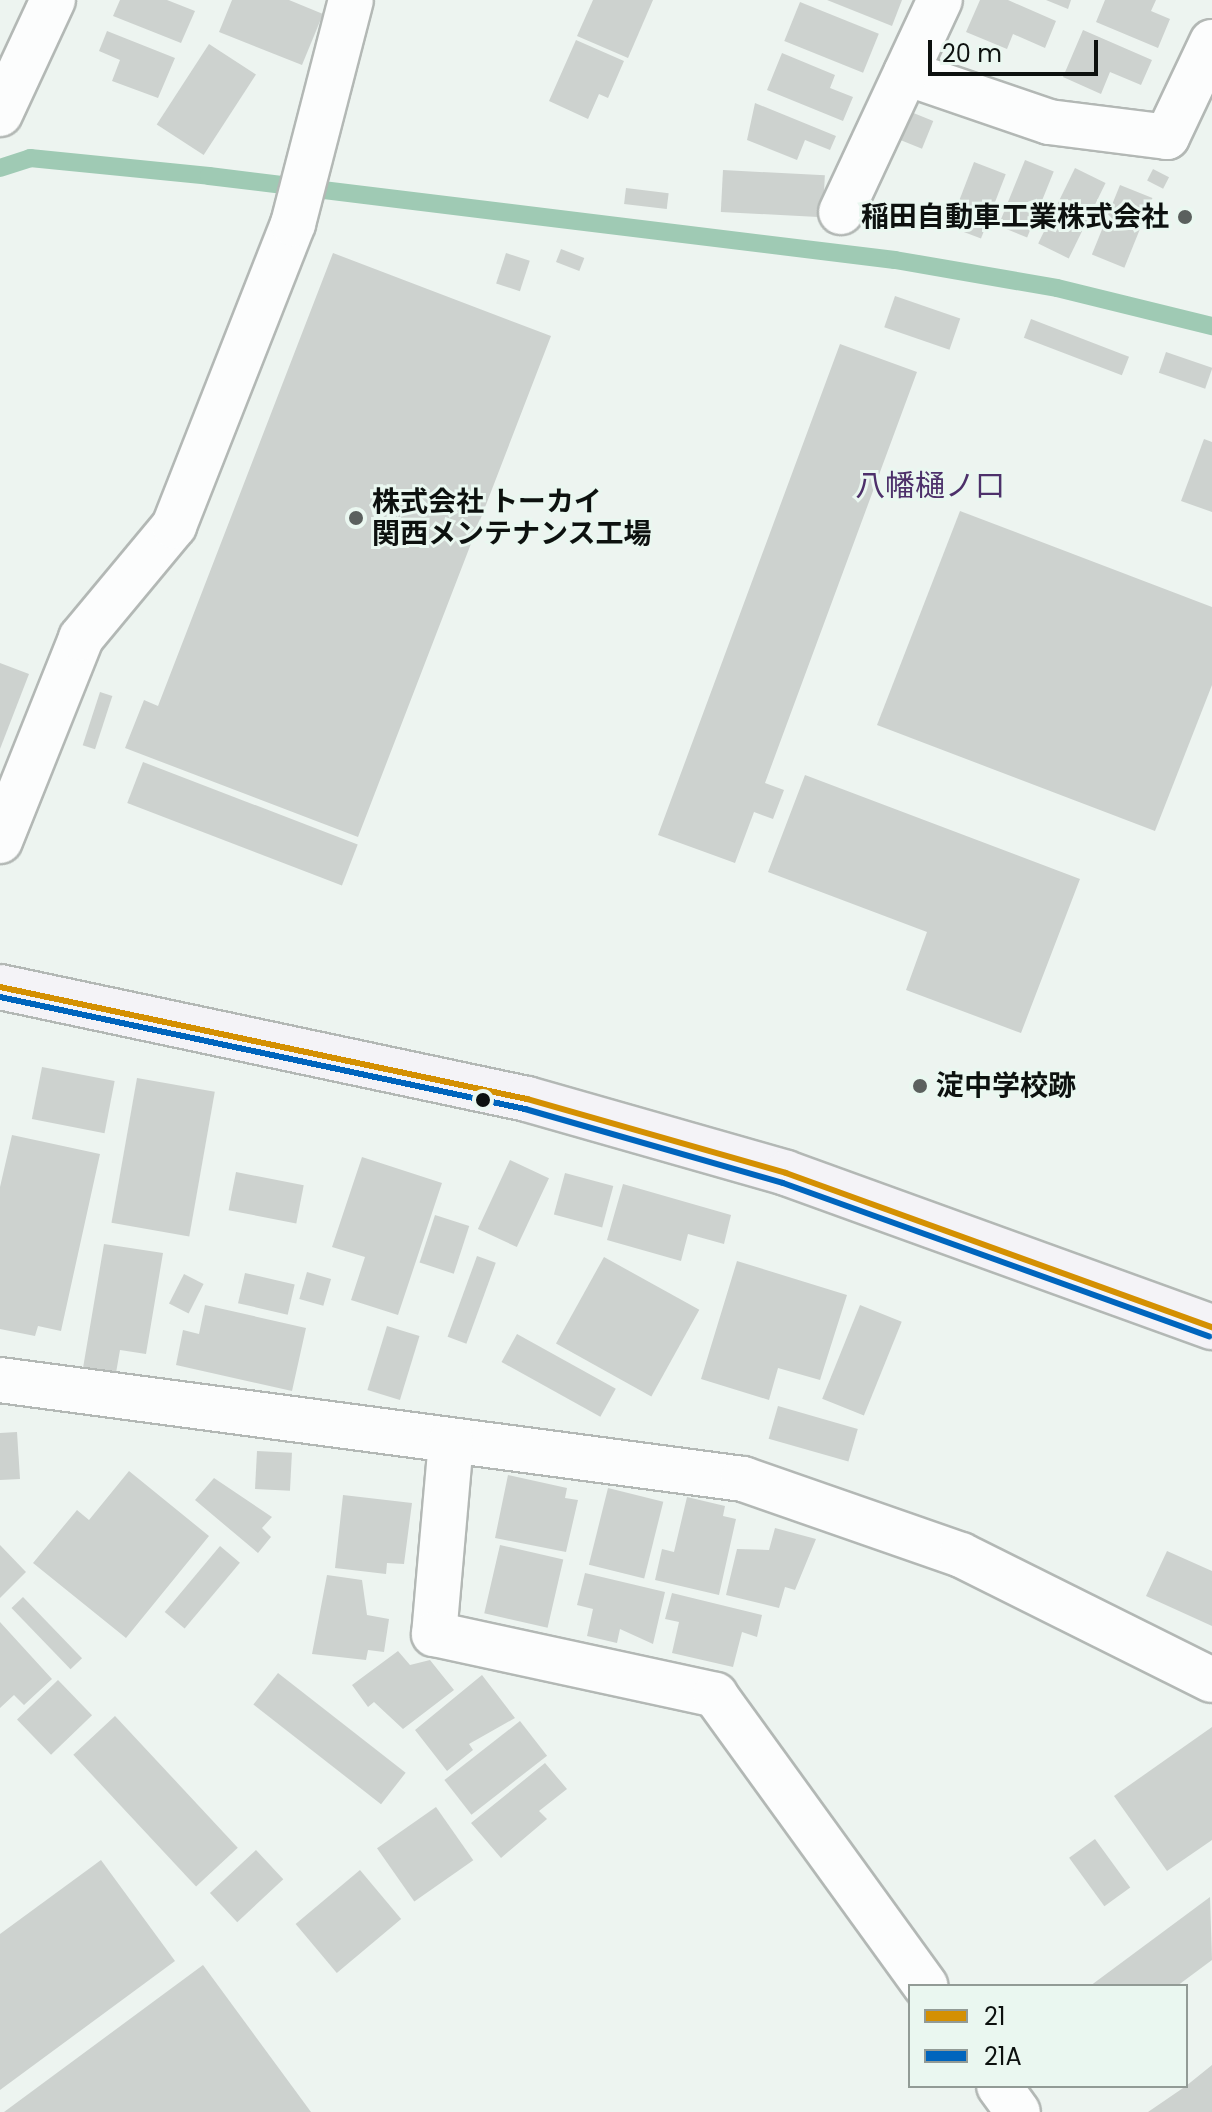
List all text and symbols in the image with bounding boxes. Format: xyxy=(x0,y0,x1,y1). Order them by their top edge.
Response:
scale bar xyxy=(932,24,1102,74)
text: 20 m xyxy=(942,37,1002,70)
place label: 稲田自動車工業株式会社 xyxy=(861,200,1169,234)
marker: 稲田自動車工業株式会社 xyxy=(1176,208,1194,226)
district label: 八幡樋ノ口 xyxy=(855,468,1005,504)
place label: 株式会社 トーカイ 関西メンテナンス工場 xyxy=(372,485,652,551)
marker: 株式会社 トーカイ 関西メンテナンス工場 xyxy=(347,509,365,527)
place label: 淀中学校跡 xyxy=(936,1069,1076,1103)
marker: 淀中学校跡 xyxy=(911,1077,929,1095)
unlabelled marker xyxy=(475,1092,491,1108)
legend xyxy=(908,1984,1188,2088)
text: 21 xyxy=(984,2000,1005,2033)
text: 21A xyxy=(984,2040,1022,2073)

